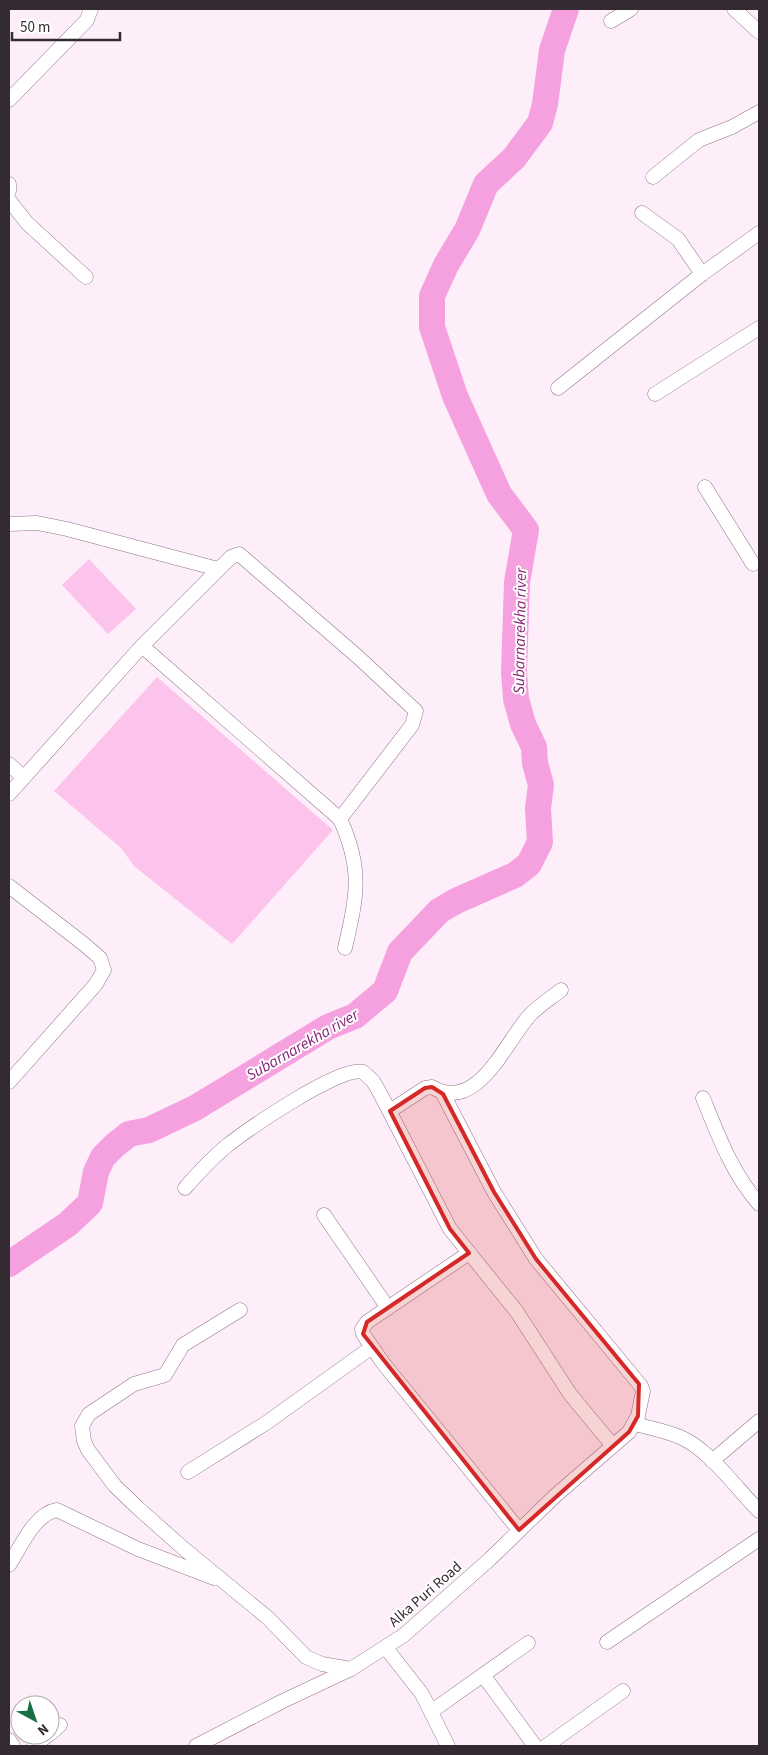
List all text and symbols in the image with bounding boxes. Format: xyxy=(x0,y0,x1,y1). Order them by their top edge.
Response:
scale bar xyxy=(12,10,120,42)
text: 50 m xyxy=(20,17,50,38)
water label: Subarnarekha river xyxy=(508,566,532,694)
water label: Subarnarekha river xyxy=(242,1003,364,1086)
street label: Alka Puri Road xyxy=(384,1557,466,1632)
north arrow xyxy=(10,1695,60,1745)
text: N xyxy=(33,1719,53,1740)

